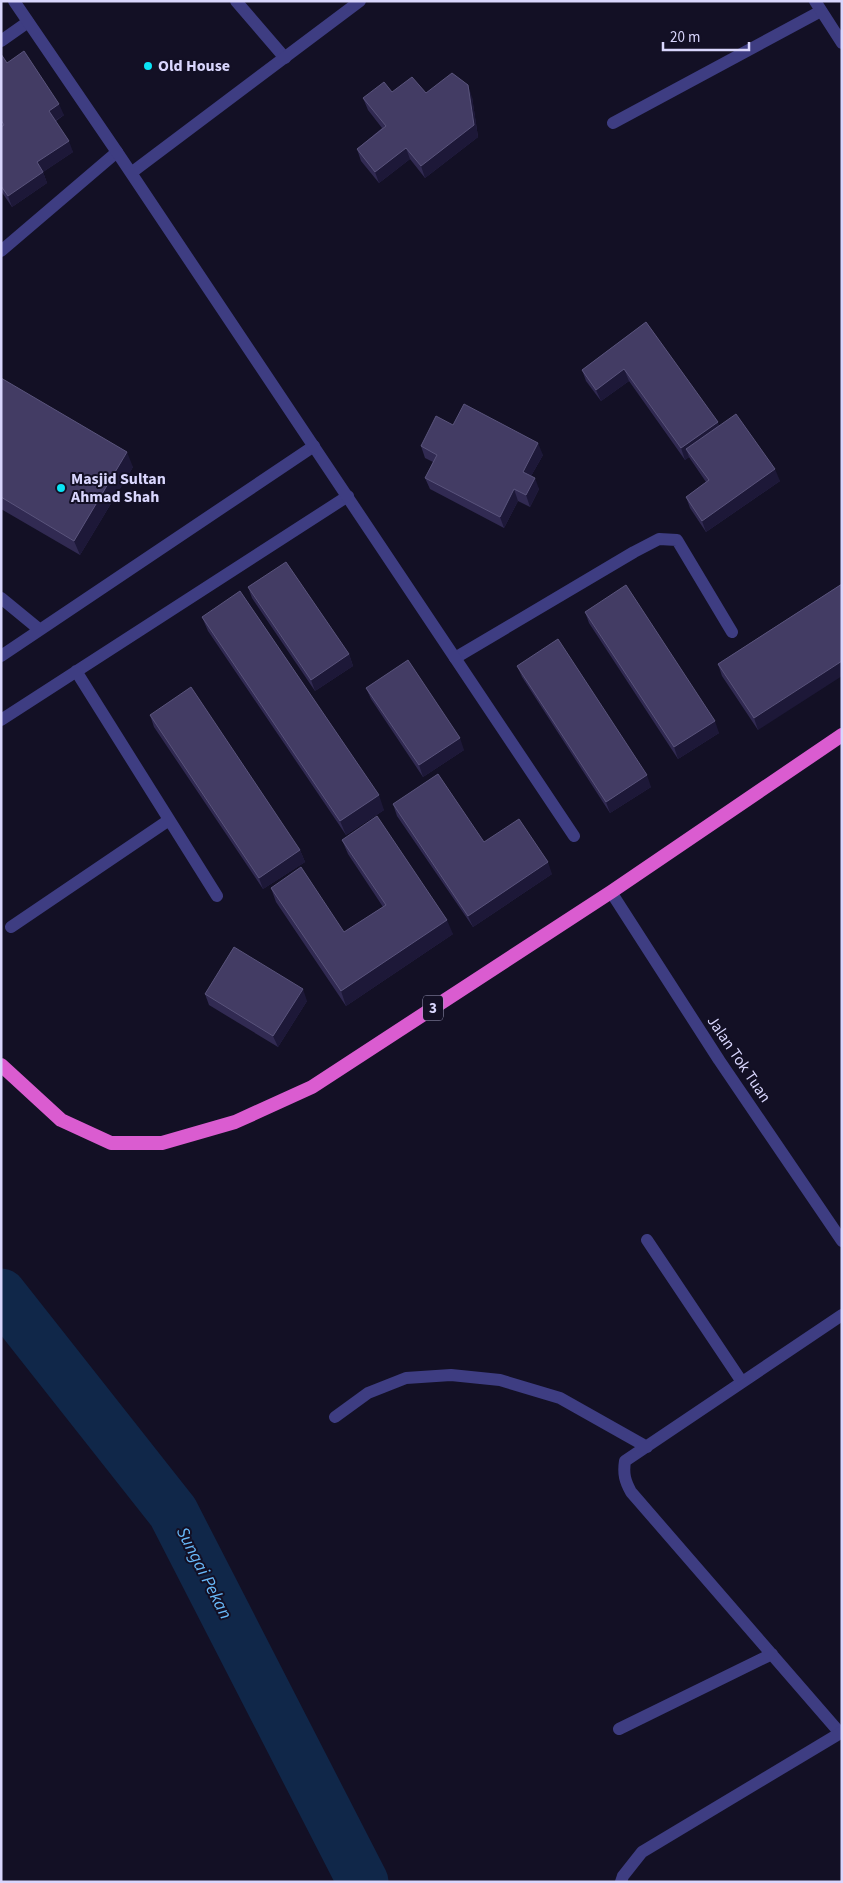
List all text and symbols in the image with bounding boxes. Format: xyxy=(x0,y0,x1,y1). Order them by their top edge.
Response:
scale bar xyxy=(663,20,749,52)
text: 20 m xyxy=(670,27,700,48)
place label: Old House xyxy=(158,55,230,77)
marker: Old House xyxy=(142,60,154,72)
place label: Masjid Sultan Ahmad Shah xyxy=(70,468,166,508)
marker: Masjid Sultan Ahmad Shah xyxy=(55,482,67,494)
road number: 3 xyxy=(423,996,443,1020)
street label: Jalan Tok Tuan xyxy=(702,1011,776,1107)
water label: Sungai Pekan xyxy=(170,1523,238,1623)

